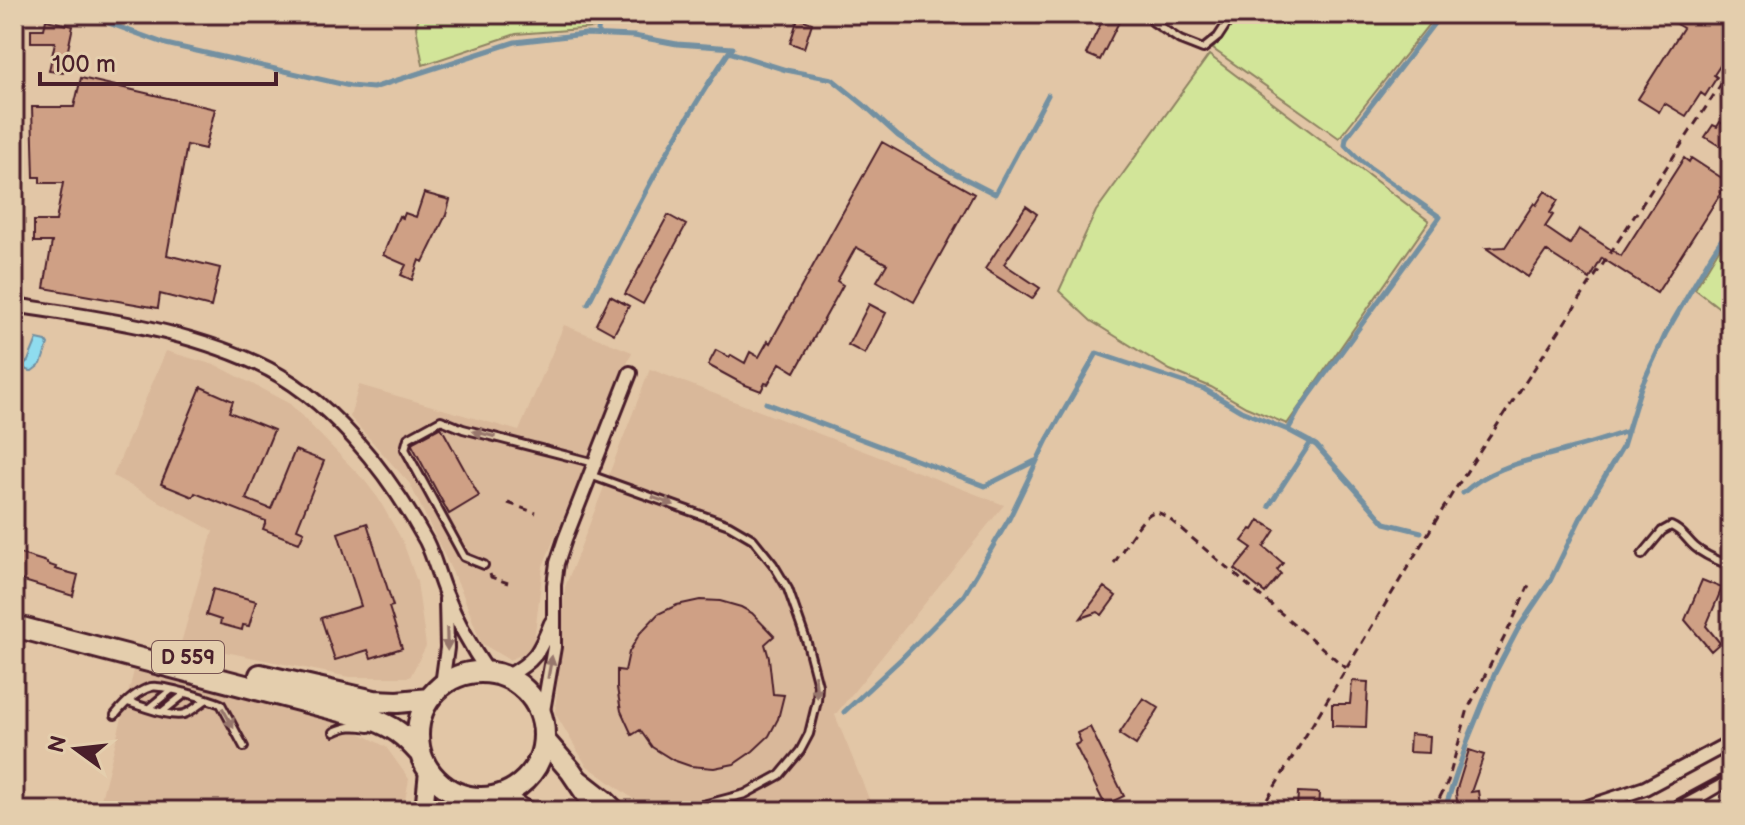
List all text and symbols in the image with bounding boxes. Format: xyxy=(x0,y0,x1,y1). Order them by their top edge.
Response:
scale bar xyxy=(40,36,276,86)
text: 100 m xyxy=(52,50,116,79)
one-way arrow xyxy=(471,428,496,440)
one-way arrow xyxy=(651,496,675,508)
one-way arrow xyxy=(441,627,453,652)
road number: D 559 xyxy=(152,641,224,673)
one-way arrow xyxy=(544,654,556,679)
one-way arrow xyxy=(809,673,822,698)
one-way arrow xyxy=(222,706,235,729)
north arrow xyxy=(36,709,116,789)
text: N xyxy=(43,733,73,756)

